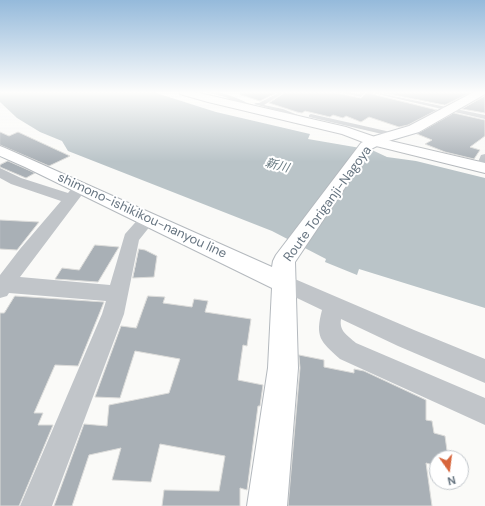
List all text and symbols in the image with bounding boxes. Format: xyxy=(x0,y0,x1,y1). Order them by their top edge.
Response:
street label: Route Toriganji-Nagoya xyxy=(281,143,375,265)
water label: 新川 xyxy=(264,156,290,176)
street label: shimono-ishikikou-nanyou line xyxy=(55,170,229,262)
north arrow xyxy=(429,450,469,490)
text: N xyxy=(446,473,457,488)

